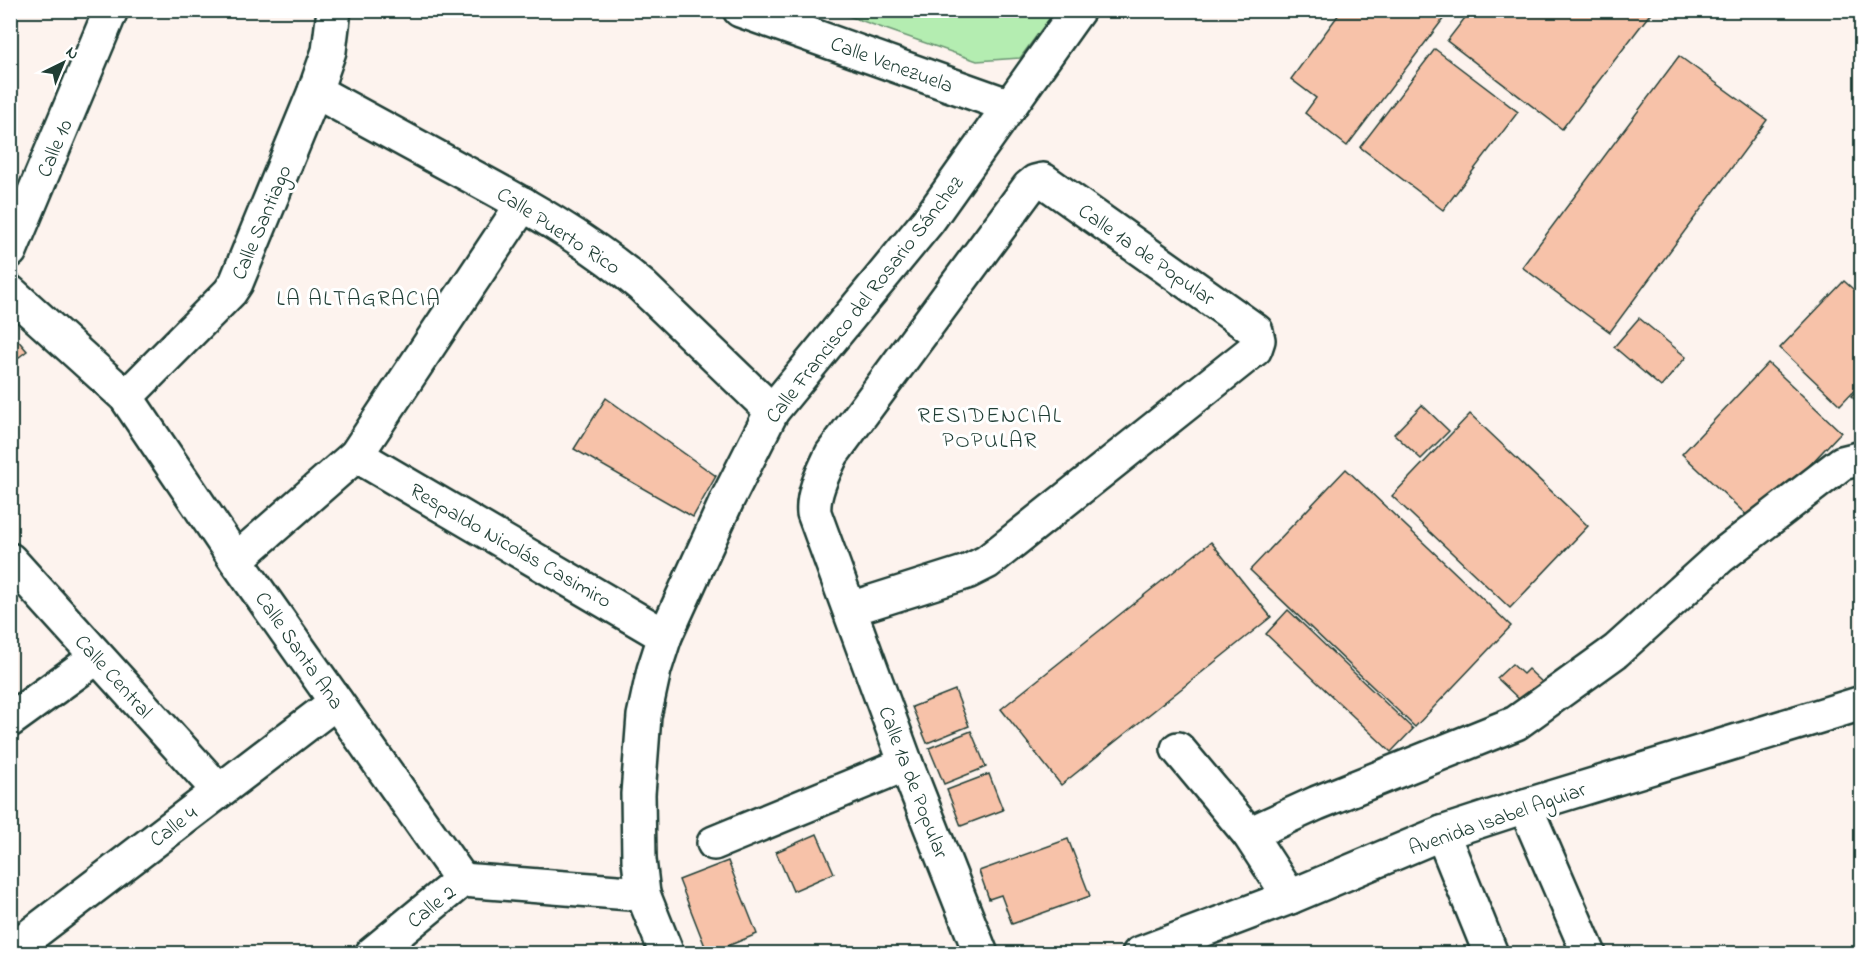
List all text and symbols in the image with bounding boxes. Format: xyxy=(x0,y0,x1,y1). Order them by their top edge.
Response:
street label: Calle Venezuela xyxy=(826,30,957,102)
north arrow xyxy=(33,33,93,93)
text: N xyxy=(60,41,84,66)
street label: Calle 10 xyxy=(30,115,81,182)
street label: Calle Santiago xyxy=(225,161,302,286)
street label: Calle Francisco del Rosario Sánchez xyxy=(759,170,972,430)
street label: Calle Puerto Rico xyxy=(490,180,626,283)
street label: Calle 1a de Popular xyxy=(1071,197,1221,314)
district label: LA ALTAGRACIA xyxy=(277,284,441,316)
district label: RESIDENCIAL POPULAR xyxy=(918,401,1062,458)
street label: Respaldo Nicolás Casimiro xyxy=(404,477,617,617)
street label: Calle Santa Ana xyxy=(246,586,350,716)
street label: Calle Central xyxy=(66,629,159,726)
street label: Calle 1a de Popular xyxy=(869,702,955,864)
street label: Avenida Isabel Aguiar xyxy=(1405,775,1591,866)
street label: Calle 4 xyxy=(144,799,205,856)
street label: Calle 2 xyxy=(401,879,463,937)

